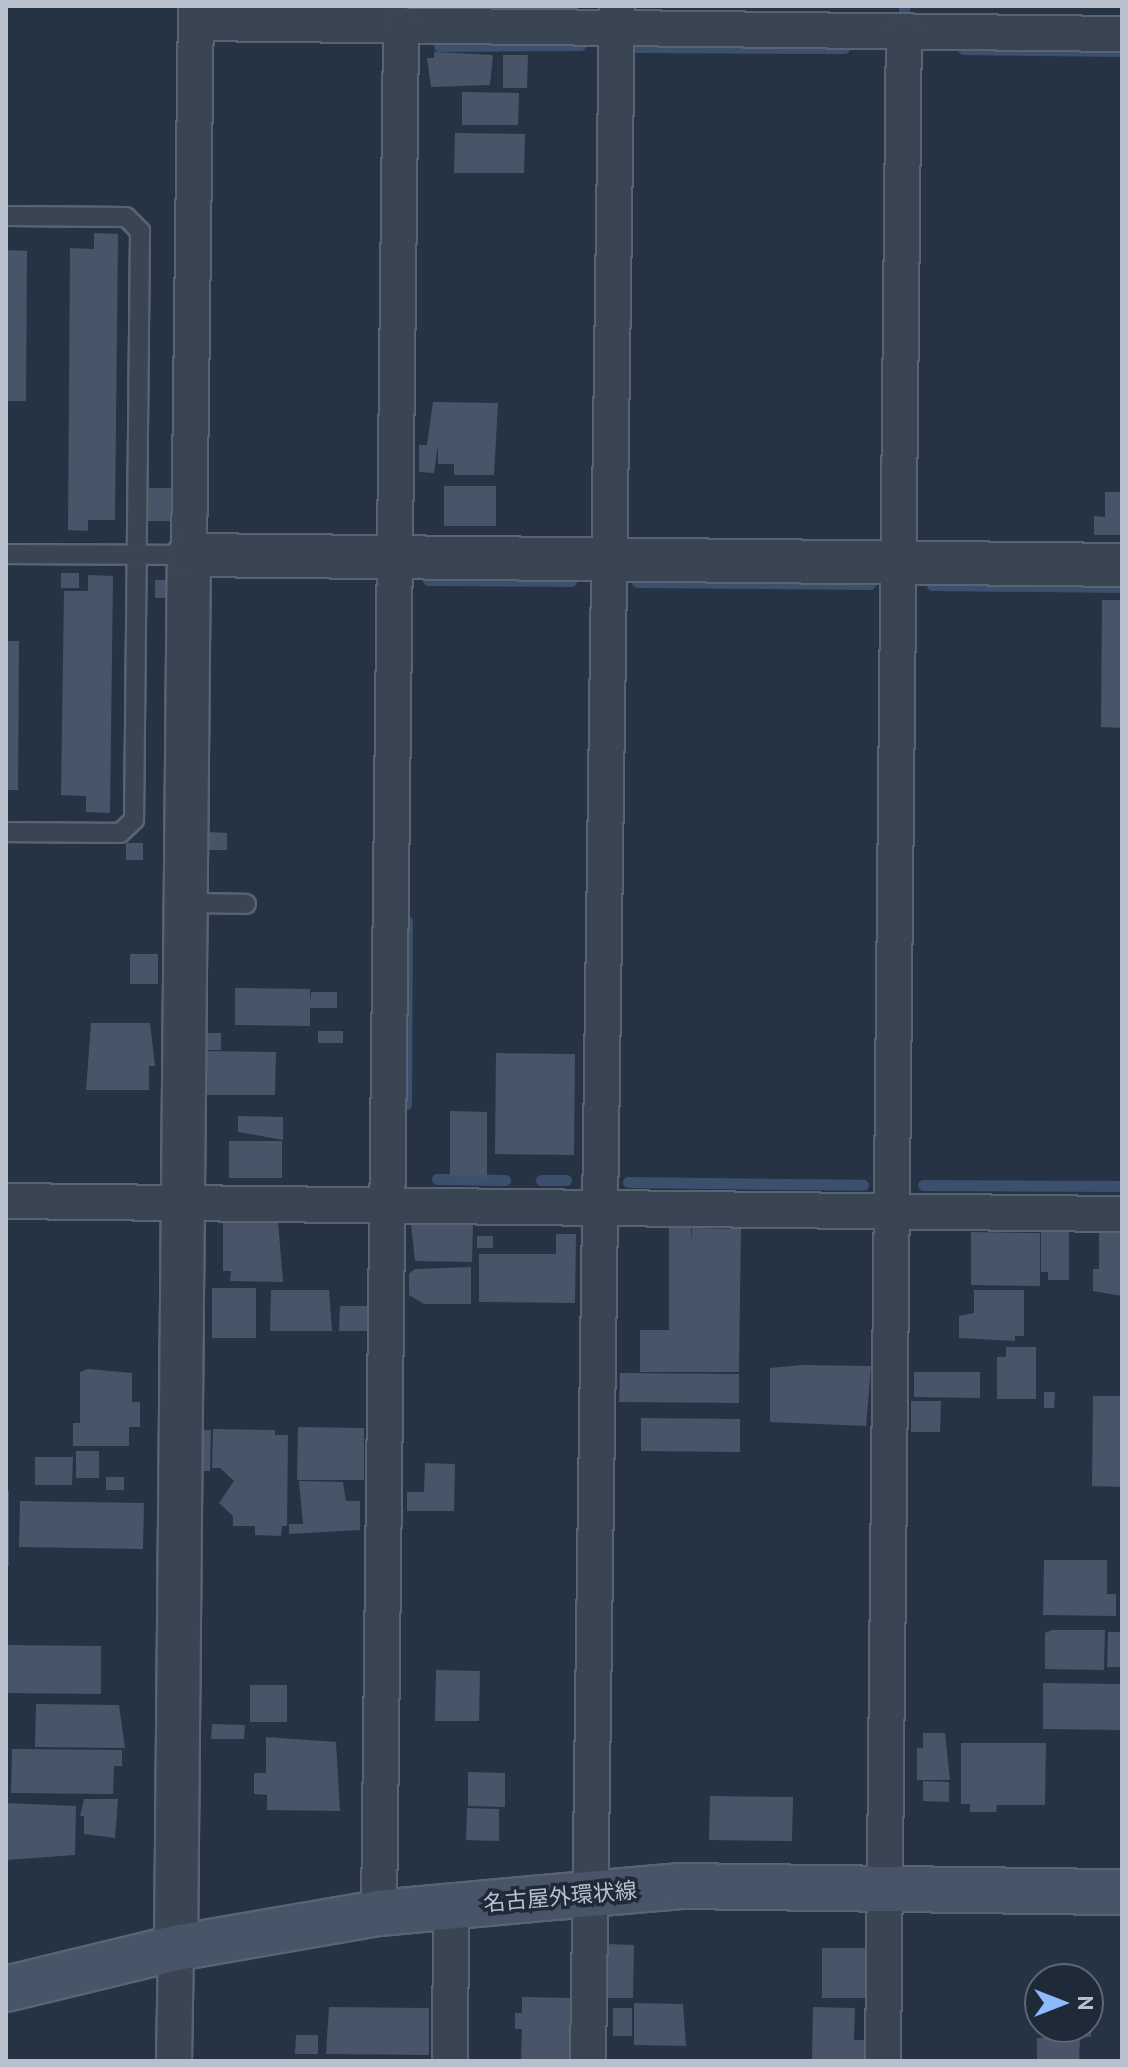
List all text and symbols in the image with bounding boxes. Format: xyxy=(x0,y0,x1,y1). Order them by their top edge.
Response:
street label: 名古屋外環状線 xyxy=(482,1877,638,1917)
north arrow xyxy=(1024,1963,1104,2043)
text: N xyxy=(1072,1996,1100,2010)

